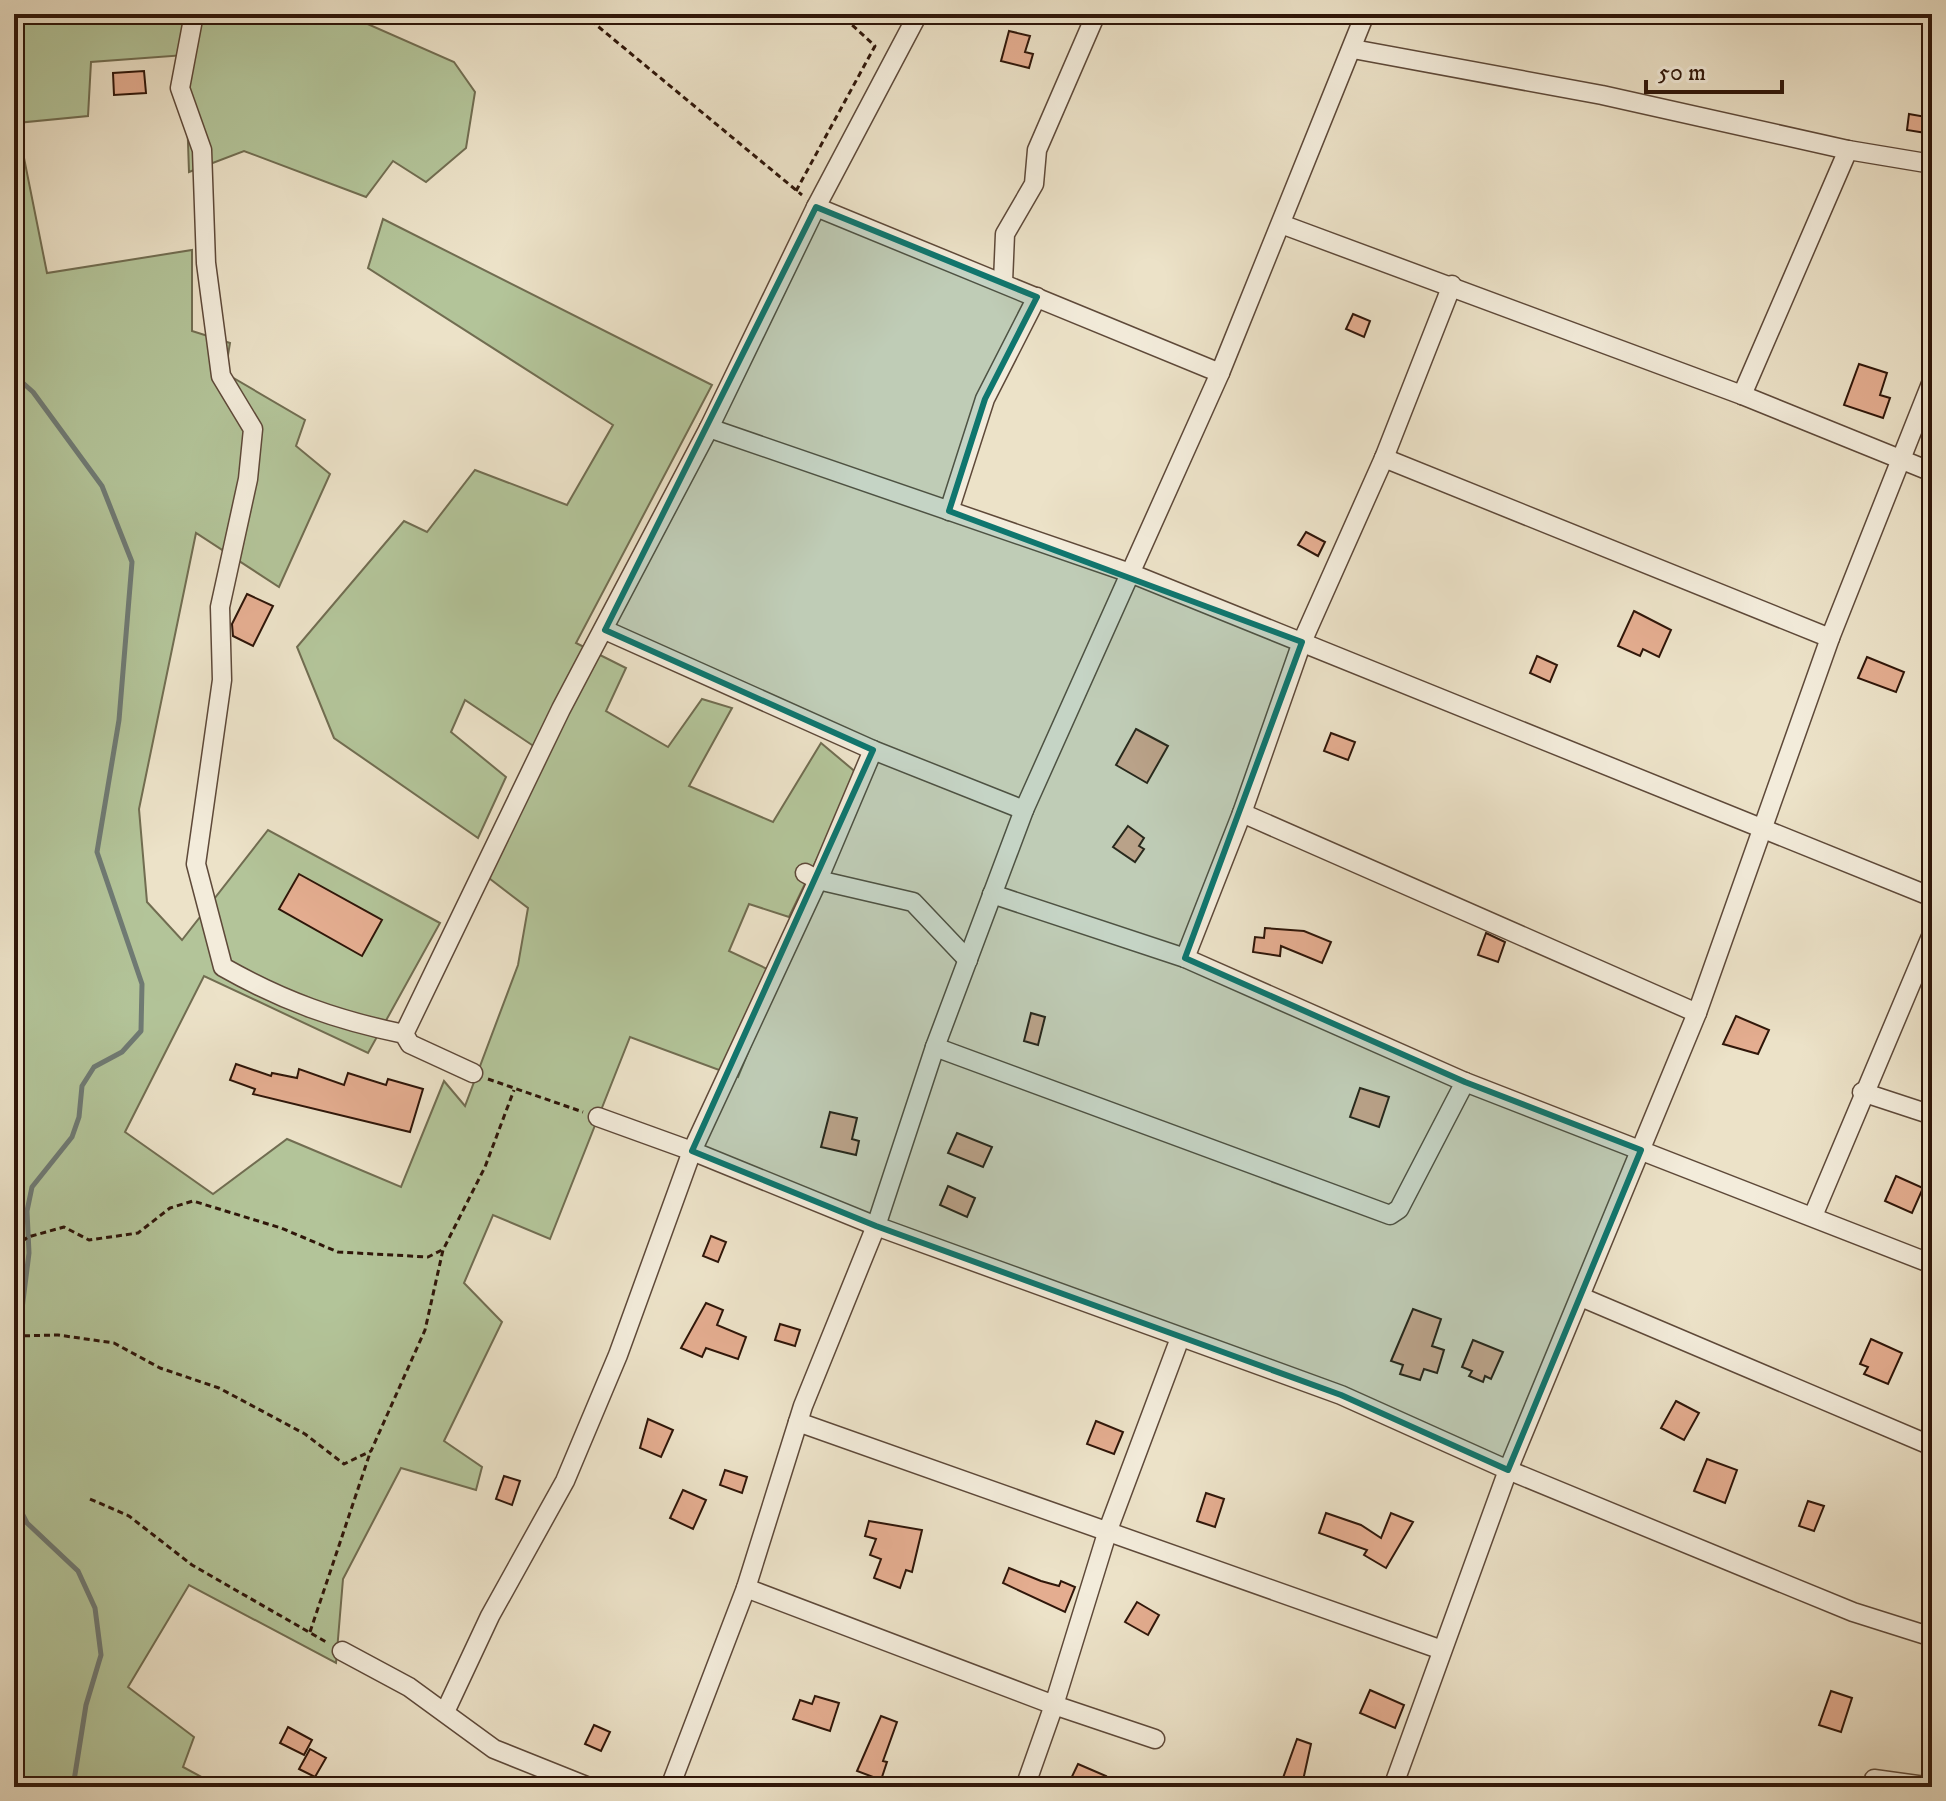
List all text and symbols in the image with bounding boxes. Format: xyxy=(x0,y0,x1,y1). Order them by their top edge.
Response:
scale bar xyxy=(1646,44,1782,94)
text: 50 m xyxy=(1658,58,1706,88)

